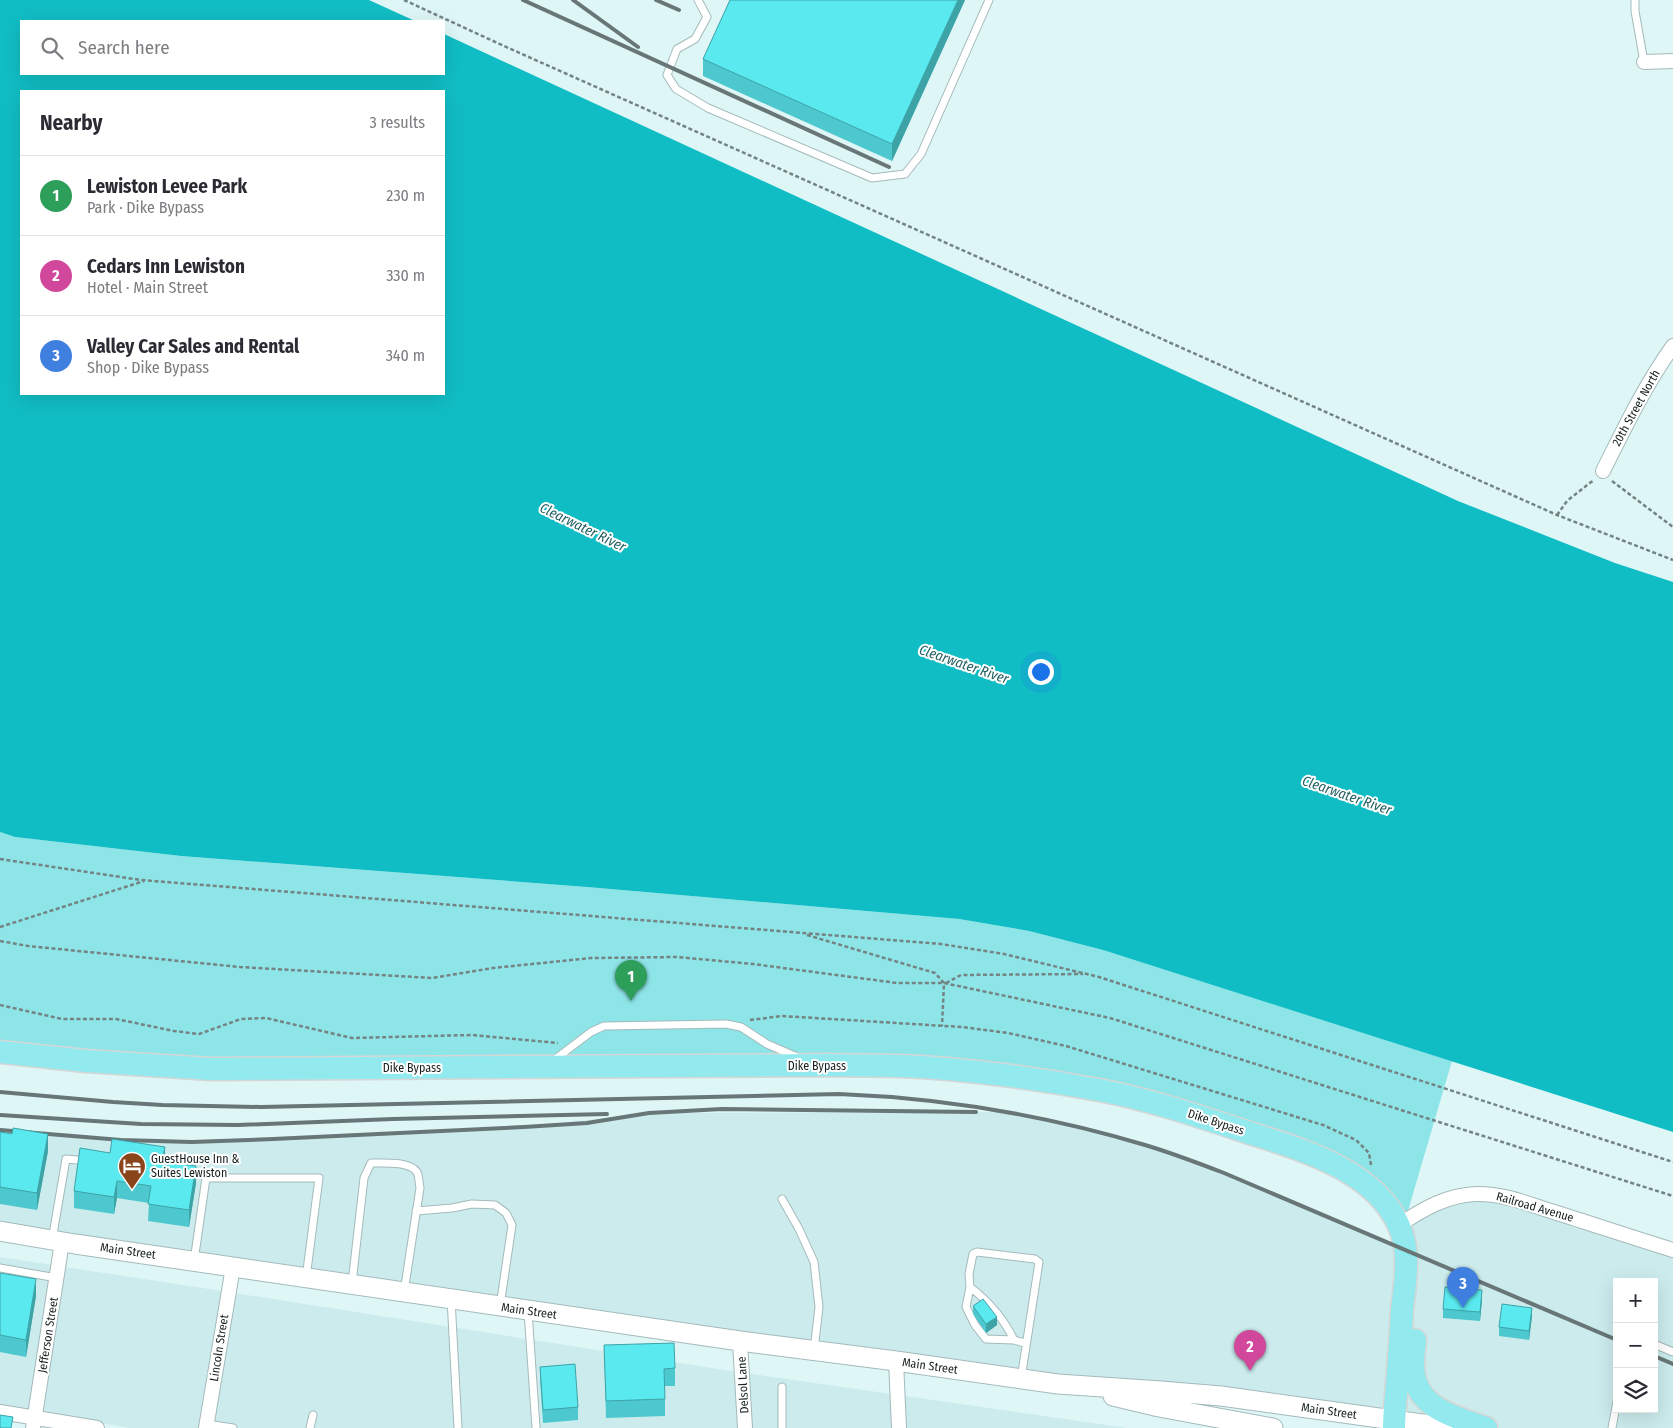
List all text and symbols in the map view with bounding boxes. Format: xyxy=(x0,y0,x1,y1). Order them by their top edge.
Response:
search box xyxy=(20,20,445,75)
icon: search xyxy=(38,34,66,62)
text: Search here xyxy=(78,36,170,59)
text: Nearby xyxy=(40,110,102,136)
text: 3 results xyxy=(369,113,425,132)
text: Lewiston Levee Park xyxy=(87,175,247,198)
text: 1 xyxy=(53,186,59,205)
text: 230 m xyxy=(386,186,425,205)
text: Park · Dike Bypass xyxy=(87,198,204,217)
text: Cedars Inn Lewiston xyxy=(87,255,245,278)
text: 2 xyxy=(52,266,60,285)
text: 330 m xyxy=(386,266,425,285)
text: Hotel · Main Street xyxy=(87,278,208,297)
text: Valley Car Sales and Rental xyxy=(87,335,299,358)
text: 3 xyxy=(52,346,60,365)
text: 340 m xyxy=(386,346,425,365)
text: Shop · Dike Bypass xyxy=(87,358,209,377)
street label: 20th Street North xyxy=(1609,367,1663,449)
water label: Clearwater River xyxy=(537,499,629,556)
water label: Clearwater River xyxy=(917,641,1012,688)
your location xyxy=(1028,659,1054,685)
water label: Clearwater River xyxy=(1300,772,1395,819)
pin: 1 xyxy=(615,960,647,1001)
street label: Dike Bypass xyxy=(788,1059,846,1073)
street label: Dike Bypass xyxy=(383,1061,441,1075)
street label: Dike Bypass xyxy=(1186,1106,1246,1138)
hotel icon: GuestHouse Inn & Suites Lewiston xyxy=(117,1151,147,1190)
place label: GuestHouse Inn & Suites Lewiston xyxy=(151,1152,239,1180)
street label: Railroad Avenue xyxy=(1495,1189,1575,1225)
street label: Main Street xyxy=(99,1240,157,1262)
pin: 3 xyxy=(1447,1267,1479,1308)
map controls xyxy=(1613,1278,1658,1413)
button: + xyxy=(1613,1278,1658,1323)
street label: Jefferson Street xyxy=(35,1296,61,1374)
street label: Main Street xyxy=(500,1300,558,1322)
street label: Lincoln Street xyxy=(207,1313,231,1383)
button: − xyxy=(1613,1323,1658,1368)
pin: 2 xyxy=(1234,1330,1266,1371)
street label: Main Street xyxy=(901,1355,959,1377)
street label: Delsol Lane xyxy=(735,1356,751,1414)
button: layers xyxy=(1613,1368,1658,1413)
street label: Main Street xyxy=(1300,1400,1358,1422)

